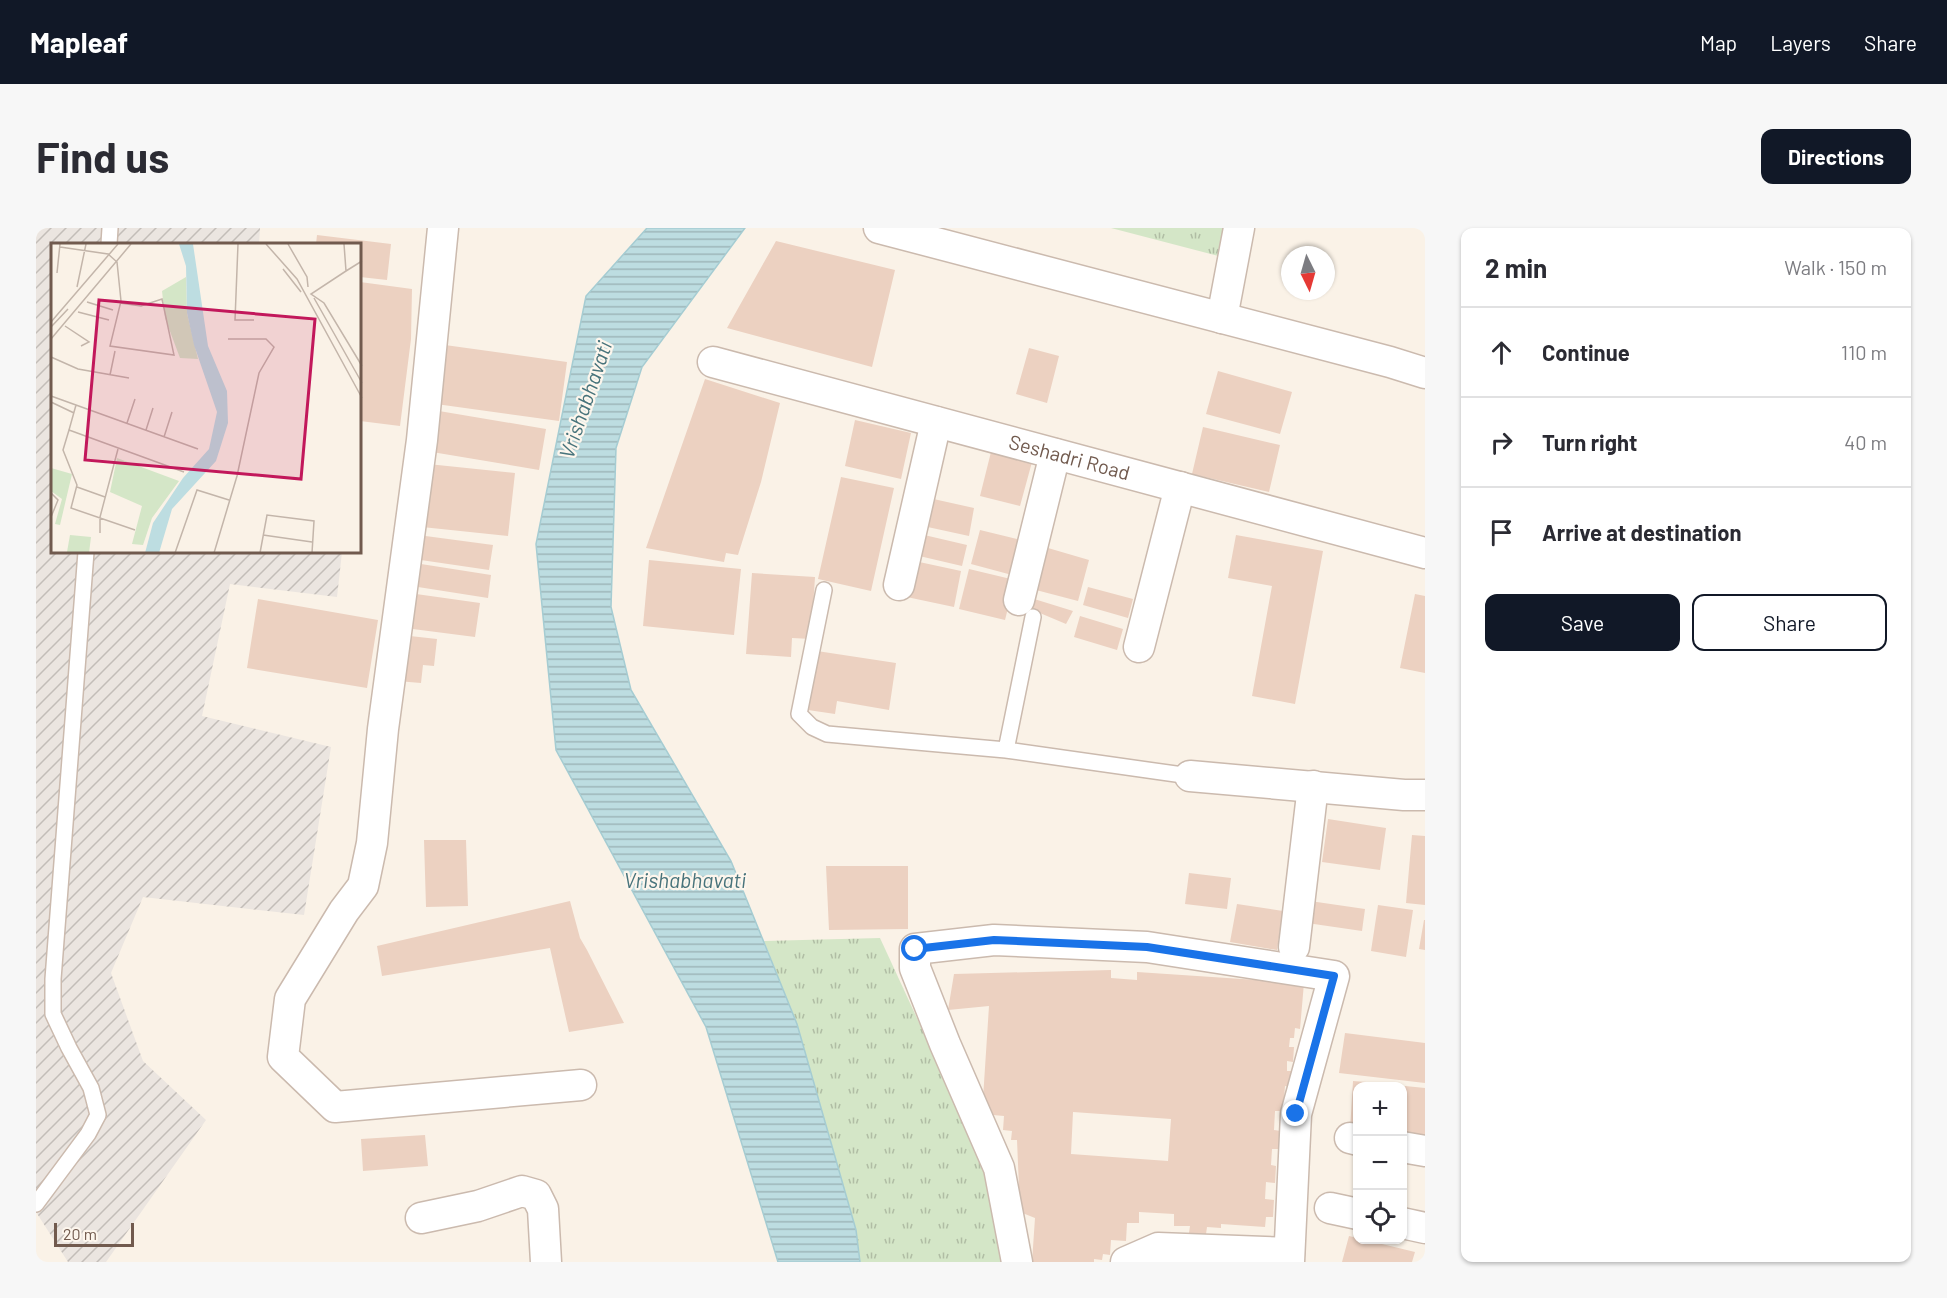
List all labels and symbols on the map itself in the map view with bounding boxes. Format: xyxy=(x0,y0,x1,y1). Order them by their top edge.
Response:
inset map xyxy=(51,243,362,554)
north arrow xyxy=(1281,246,1335,300)
water label: Vrishabhavati xyxy=(553,337,617,461)
street label: Seshadri Road xyxy=(1006,429,1133,484)
water label: Vrishabhavati xyxy=(624,867,747,892)
route start xyxy=(901,935,927,961)
route end xyxy=(1282,1100,1308,1126)
scale bar xyxy=(54,1220,134,1248)

